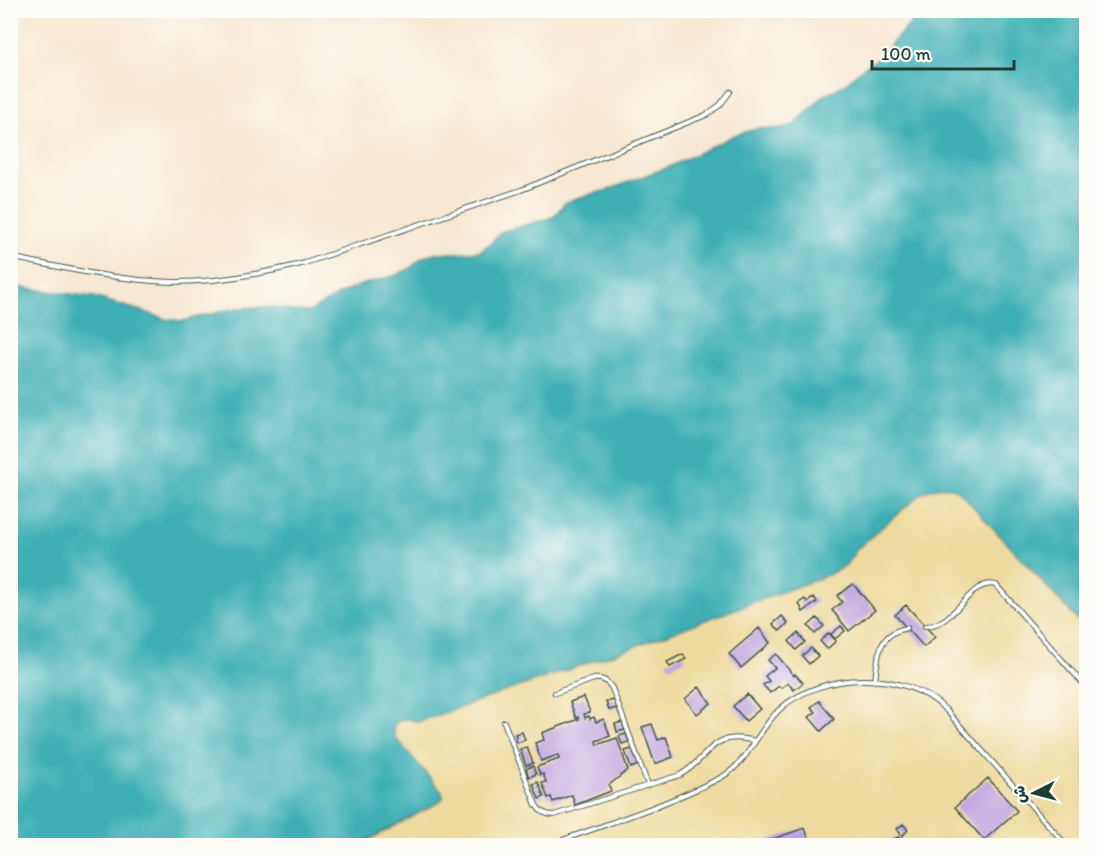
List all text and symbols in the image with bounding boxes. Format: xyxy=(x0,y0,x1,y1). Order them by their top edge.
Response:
scale bar xyxy=(872,33,1014,71)
text: 100 m xyxy=(881,43,931,65)
north arrow xyxy=(1004,763,1064,823)
text: ش xyxy=(1009,785,1030,804)

